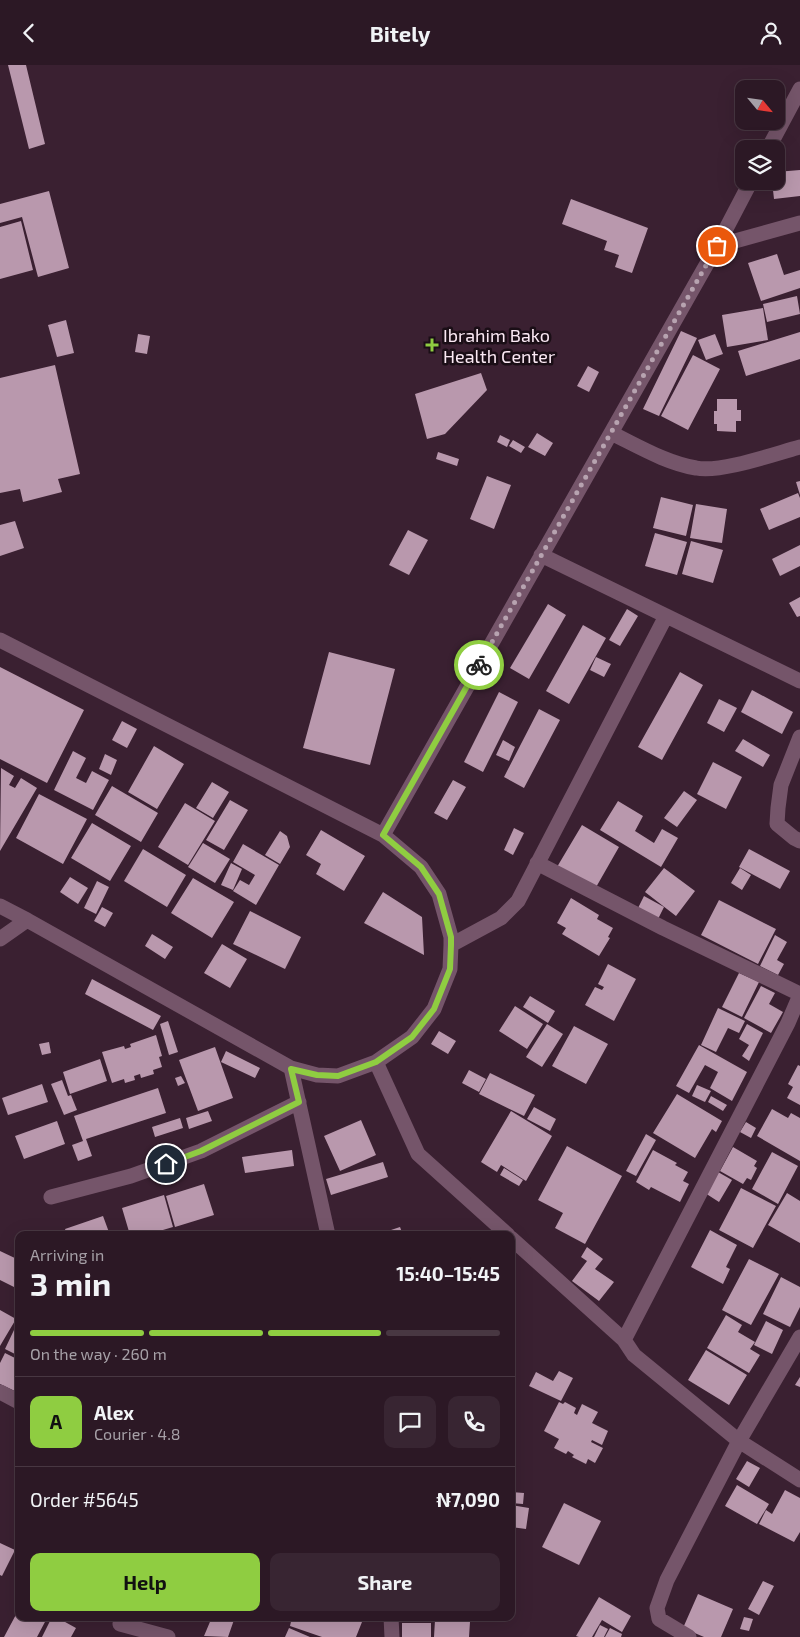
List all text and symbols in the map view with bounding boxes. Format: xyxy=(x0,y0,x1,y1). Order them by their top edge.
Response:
icon: back xyxy=(15,19,43,47)
icon: person xyxy=(757,19,785,47)
text: Bitely xyxy=(370,20,430,46)
north arrow xyxy=(735,80,785,130)
map controls xyxy=(735,80,785,190)
button: layers xyxy=(735,140,785,190)
pin xyxy=(696,225,738,267)
icon: bag xyxy=(703,232,731,260)
place label: Ibrahim Bako Health Center xyxy=(443,324,555,367)
marker: Ibrahim Bako Health Center xyxy=(425,338,439,352)
courier xyxy=(454,640,504,690)
icon: bike xyxy=(465,651,493,679)
pin xyxy=(145,1143,187,1185)
icon: home xyxy=(152,1150,180,1178)
text: Arriving in xyxy=(30,1245,104,1264)
text: 15:40–15:45 xyxy=(396,1262,500,1285)
text: 3 min xyxy=(30,1264,111,1302)
text: On the way · 260 m xyxy=(30,1344,167,1363)
button: chat xyxy=(384,1396,436,1448)
button: phone xyxy=(448,1396,500,1448)
text: Alex xyxy=(94,1401,134,1424)
text: A xyxy=(50,1410,62,1433)
text: Courier · 4.8 xyxy=(94,1424,181,1443)
text: Order #5645 xyxy=(30,1488,139,1511)
text: ₦7,090 xyxy=(436,1488,500,1511)
button: Help xyxy=(30,1553,260,1611)
button: Share xyxy=(270,1553,500,1611)

